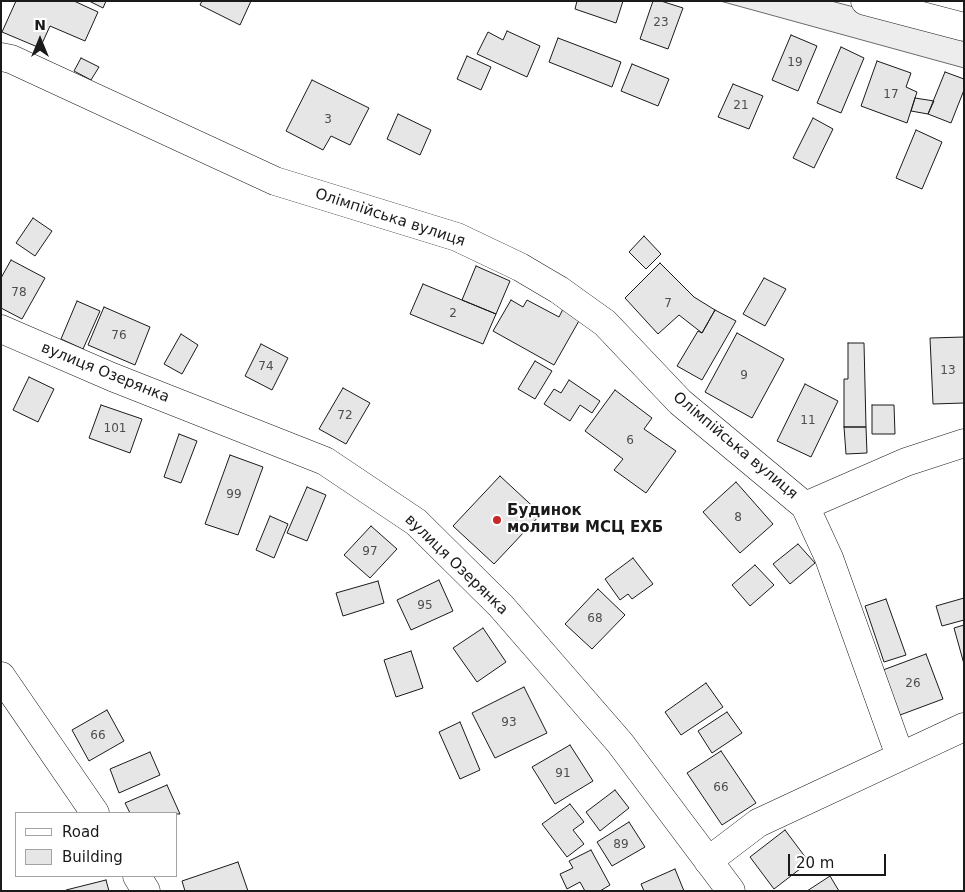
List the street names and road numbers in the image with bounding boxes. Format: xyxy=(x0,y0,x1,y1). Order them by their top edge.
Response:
street label: Олімпійська вулиця xyxy=(313,185,467,251)
street label: вулиця Озерянка xyxy=(38,339,172,407)
street label: Олімпійська вулиця xyxy=(669,389,801,503)
street label: вулиця Озерянка xyxy=(401,511,511,619)

